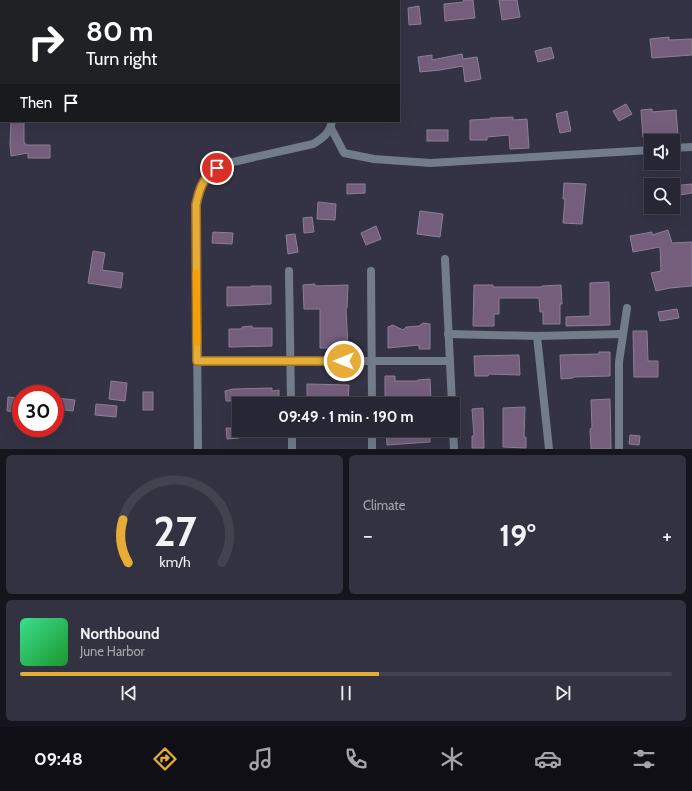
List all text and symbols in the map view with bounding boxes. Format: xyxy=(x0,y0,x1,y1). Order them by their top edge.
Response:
text: 80 m xyxy=(86,14,153,48)
icon: right xyxy=(20,16,72,68)
text: Turn right xyxy=(86,48,157,70)
icon: arrive xyxy=(60,92,82,114)
text: Then xyxy=(20,94,52,112)
map controls xyxy=(644,134,680,214)
button: sound xyxy=(644,134,680,170)
pin xyxy=(200,151,234,185)
icon: arrive xyxy=(206,157,228,179)
button: search xyxy=(644,178,680,214)
position arrow xyxy=(323,340,365,382)
speed limit sign: 30 xyxy=(12,385,64,437)
text: 09:49 · 1 min · 190 m xyxy=(278,408,414,426)
text: Climate xyxy=(363,497,405,513)
text: 27 xyxy=(153,505,196,555)
text: 19° xyxy=(499,517,536,554)
text: − xyxy=(363,522,373,549)
text: + xyxy=(662,522,672,549)
text: km/h xyxy=(159,552,190,570)
text: Northbound xyxy=(80,625,160,643)
text: June Harbor xyxy=(80,643,145,659)
icon: previous xyxy=(118,682,140,704)
icon: pause xyxy=(335,682,357,704)
icon: next xyxy=(552,682,574,704)
icon: directions xyxy=(151,745,179,773)
icon: music xyxy=(247,745,275,773)
icon: phone xyxy=(342,745,370,773)
icon: climate xyxy=(438,745,466,773)
icon: car xyxy=(534,745,562,773)
icon: filters xyxy=(630,745,658,773)
text: 09:48 xyxy=(34,748,83,770)

